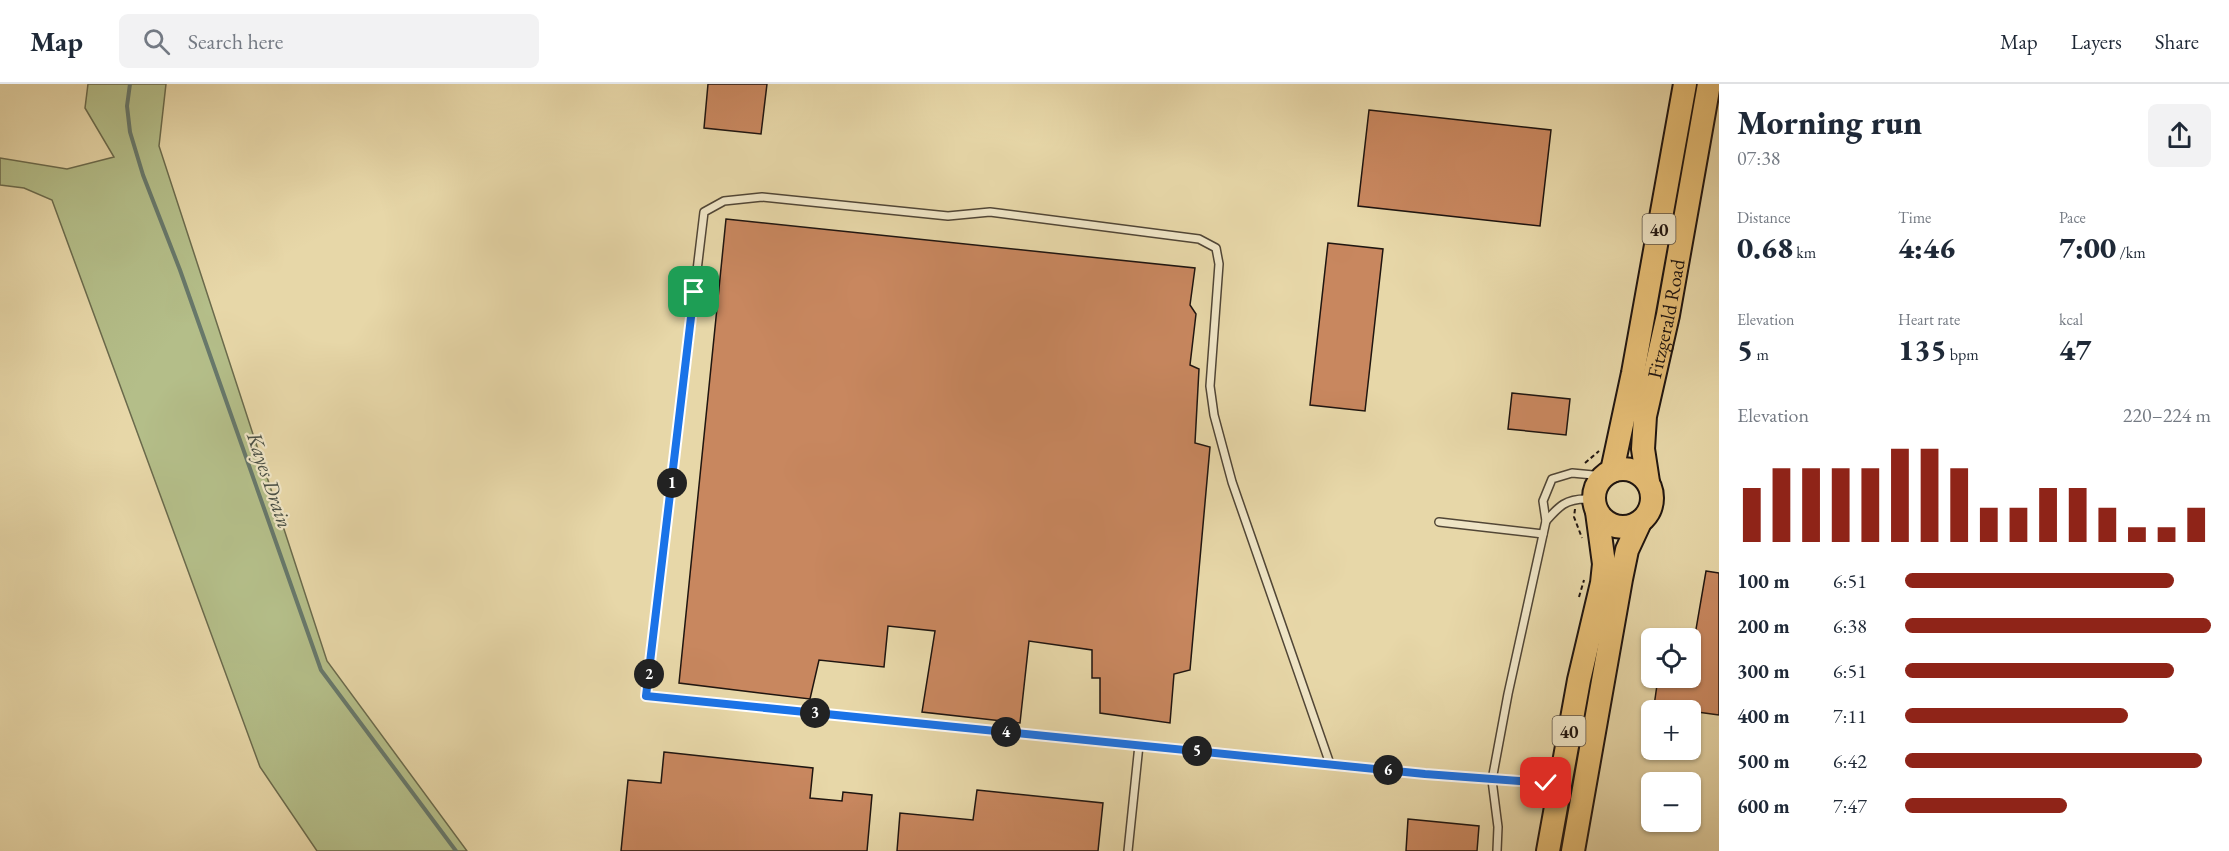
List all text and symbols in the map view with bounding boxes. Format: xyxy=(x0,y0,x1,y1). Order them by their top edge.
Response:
search box xyxy=(119,14,539,68)
text: Map xyxy=(30,23,83,59)
icon: search xyxy=(140,25,173,58)
text: Search here xyxy=(188,27,283,56)
text: Map xyxy=(2000,28,2038,55)
text: Layers xyxy=(2071,28,2122,55)
text: Share xyxy=(2155,28,2199,55)
text: Morning run xyxy=(1737,101,1922,144)
button: share xyxy=(2148,104,2211,167)
text: 07:38 xyxy=(1737,145,1780,171)
text: Distance xyxy=(1737,207,1790,228)
text: Time xyxy=(1898,207,1931,228)
text: Pace xyxy=(2059,207,2086,228)
road number: 40 xyxy=(1642,214,1676,244)
text: 0.68 xyxy=(1737,228,1793,267)
text: 4:46 xyxy=(1898,228,1955,267)
text: 7:00 xyxy=(2059,228,2116,267)
text: km xyxy=(1793,242,1816,263)
text: /km xyxy=(2116,242,2146,263)
street label: Fitzgerald Road xyxy=(1641,256,1691,381)
pin xyxy=(668,266,719,317)
icon: arrive xyxy=(677,275,710,308)
text: Elevation xyxy=(1737,309,1795,330)
text: Heart rate xyxy=(1898,309,1960,330)
text: kcal xyxy=(2059,309,2083,330)
text: 5 xyxy=(1737,330,1753,369)
text: 135 xyxy=(1898,330,1947,369)
text: 47 xyxy=(2059,330,2091,369)
text: m xyxy=(1753,344,1769,365)
text: bpm xyxy=(1947,344,1979,365)
text: Elevation xyxy=(1737,402,1809,428)
text: 220–224 m xyxy=(2123,402,2211,428)
water label: Kayes Drain xyxy=(241,427,299,532)
pin: 1 xyxy=(657,468,687,498)
text: 1 xyxy=(668,472,676,493)
text: 100 m xyxy=(1737,568,1790,594)
text: 6:51 xyxy=(1833,568,1867,594)
text: 200 m xyxy=(1737,613,1790,639)
text: 6:38 xyxy=(1833,613,1867,639)
map controls xyxy=(1641,628,1701,832)
button: locate xyxy=(1641,628,1701,688)
text: 300 m xyxy=(1737,658,1790,684)
text: 6:51 xyxy=(1833,658,1867,684)
pin: 2 xyxy=(634,659,664,689)
text: 2 xyxy=(645,663,653,684)
pin: 3 xyxy=(800,698,830,728)
button: + xyxy=(1641,700,1701,760)
text: 3 xyxy=(811,702,819,723)
text: 400 m xyxy=(1737,703,1790,729)
text: 7:11 xyxy=(1833,703,1867,729)
road number: 40 xyxy=(1552,716,1586,746)
pin: 4 xyxy=(991,717,1021,747)
text: 4 xyxy=(1002,721,1010,742)
pin: 5 xyxy=(1182,736,1212,766)
text: 5 xyxy=(1193,740,1201,761)
text: 500 m xyxy=(1737,748,1790,774)
text: 6:42 xyxy=(1833,748,1867,774)
pin: 6 xyxy=(1373,755,1403,785)
pin xyxy=(1520,757,1571,808)
text: 6 xyxy=(1384,759,1392,780)
icon: check xyxy=(1529,766,1562,799)
button: − xyxy=(1641,772,1701,832)
text: 600 m xyxy=(1737,793,1790,819)
text: 7:47 xyxy=(1833,793,1867,819)

